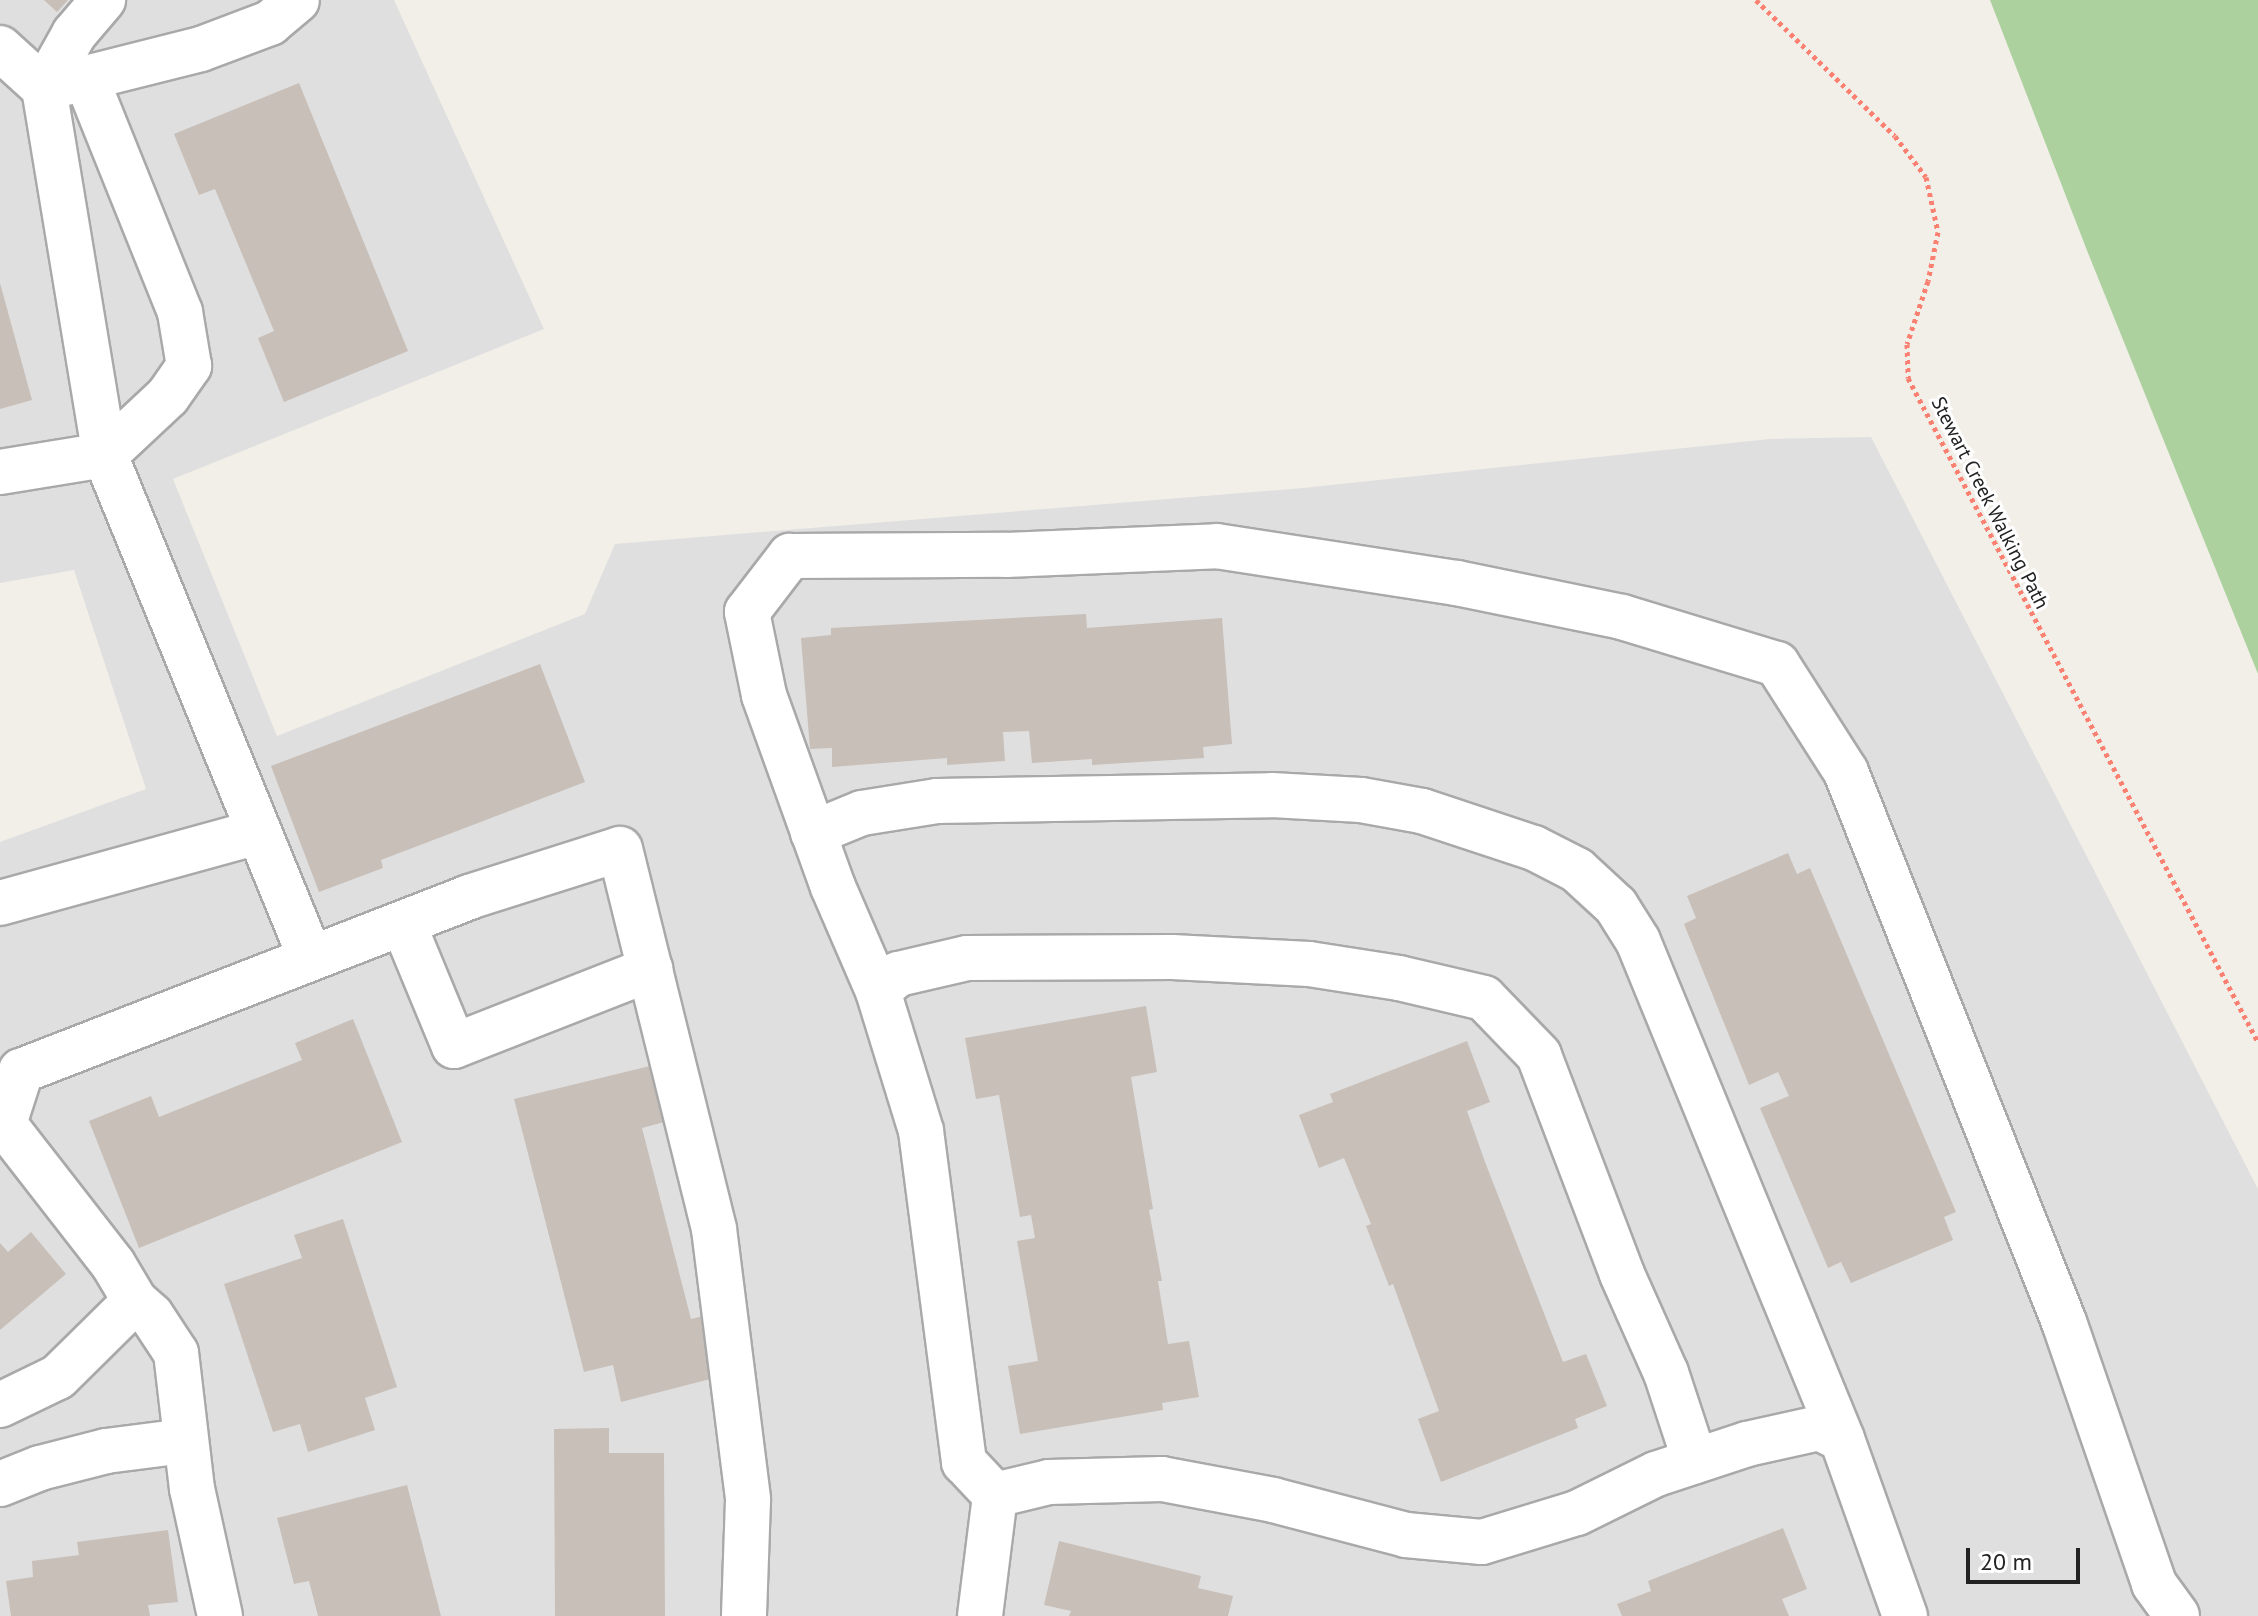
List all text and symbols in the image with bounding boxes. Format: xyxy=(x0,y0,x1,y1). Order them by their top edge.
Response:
street label: Stewart Creek Walking Path xyxy=(1926,393,2054,613)
scale bar xyxy=(1970,1532,2084,1582)
text: 20 m xyxy=(1980,1546,2032,1577)

